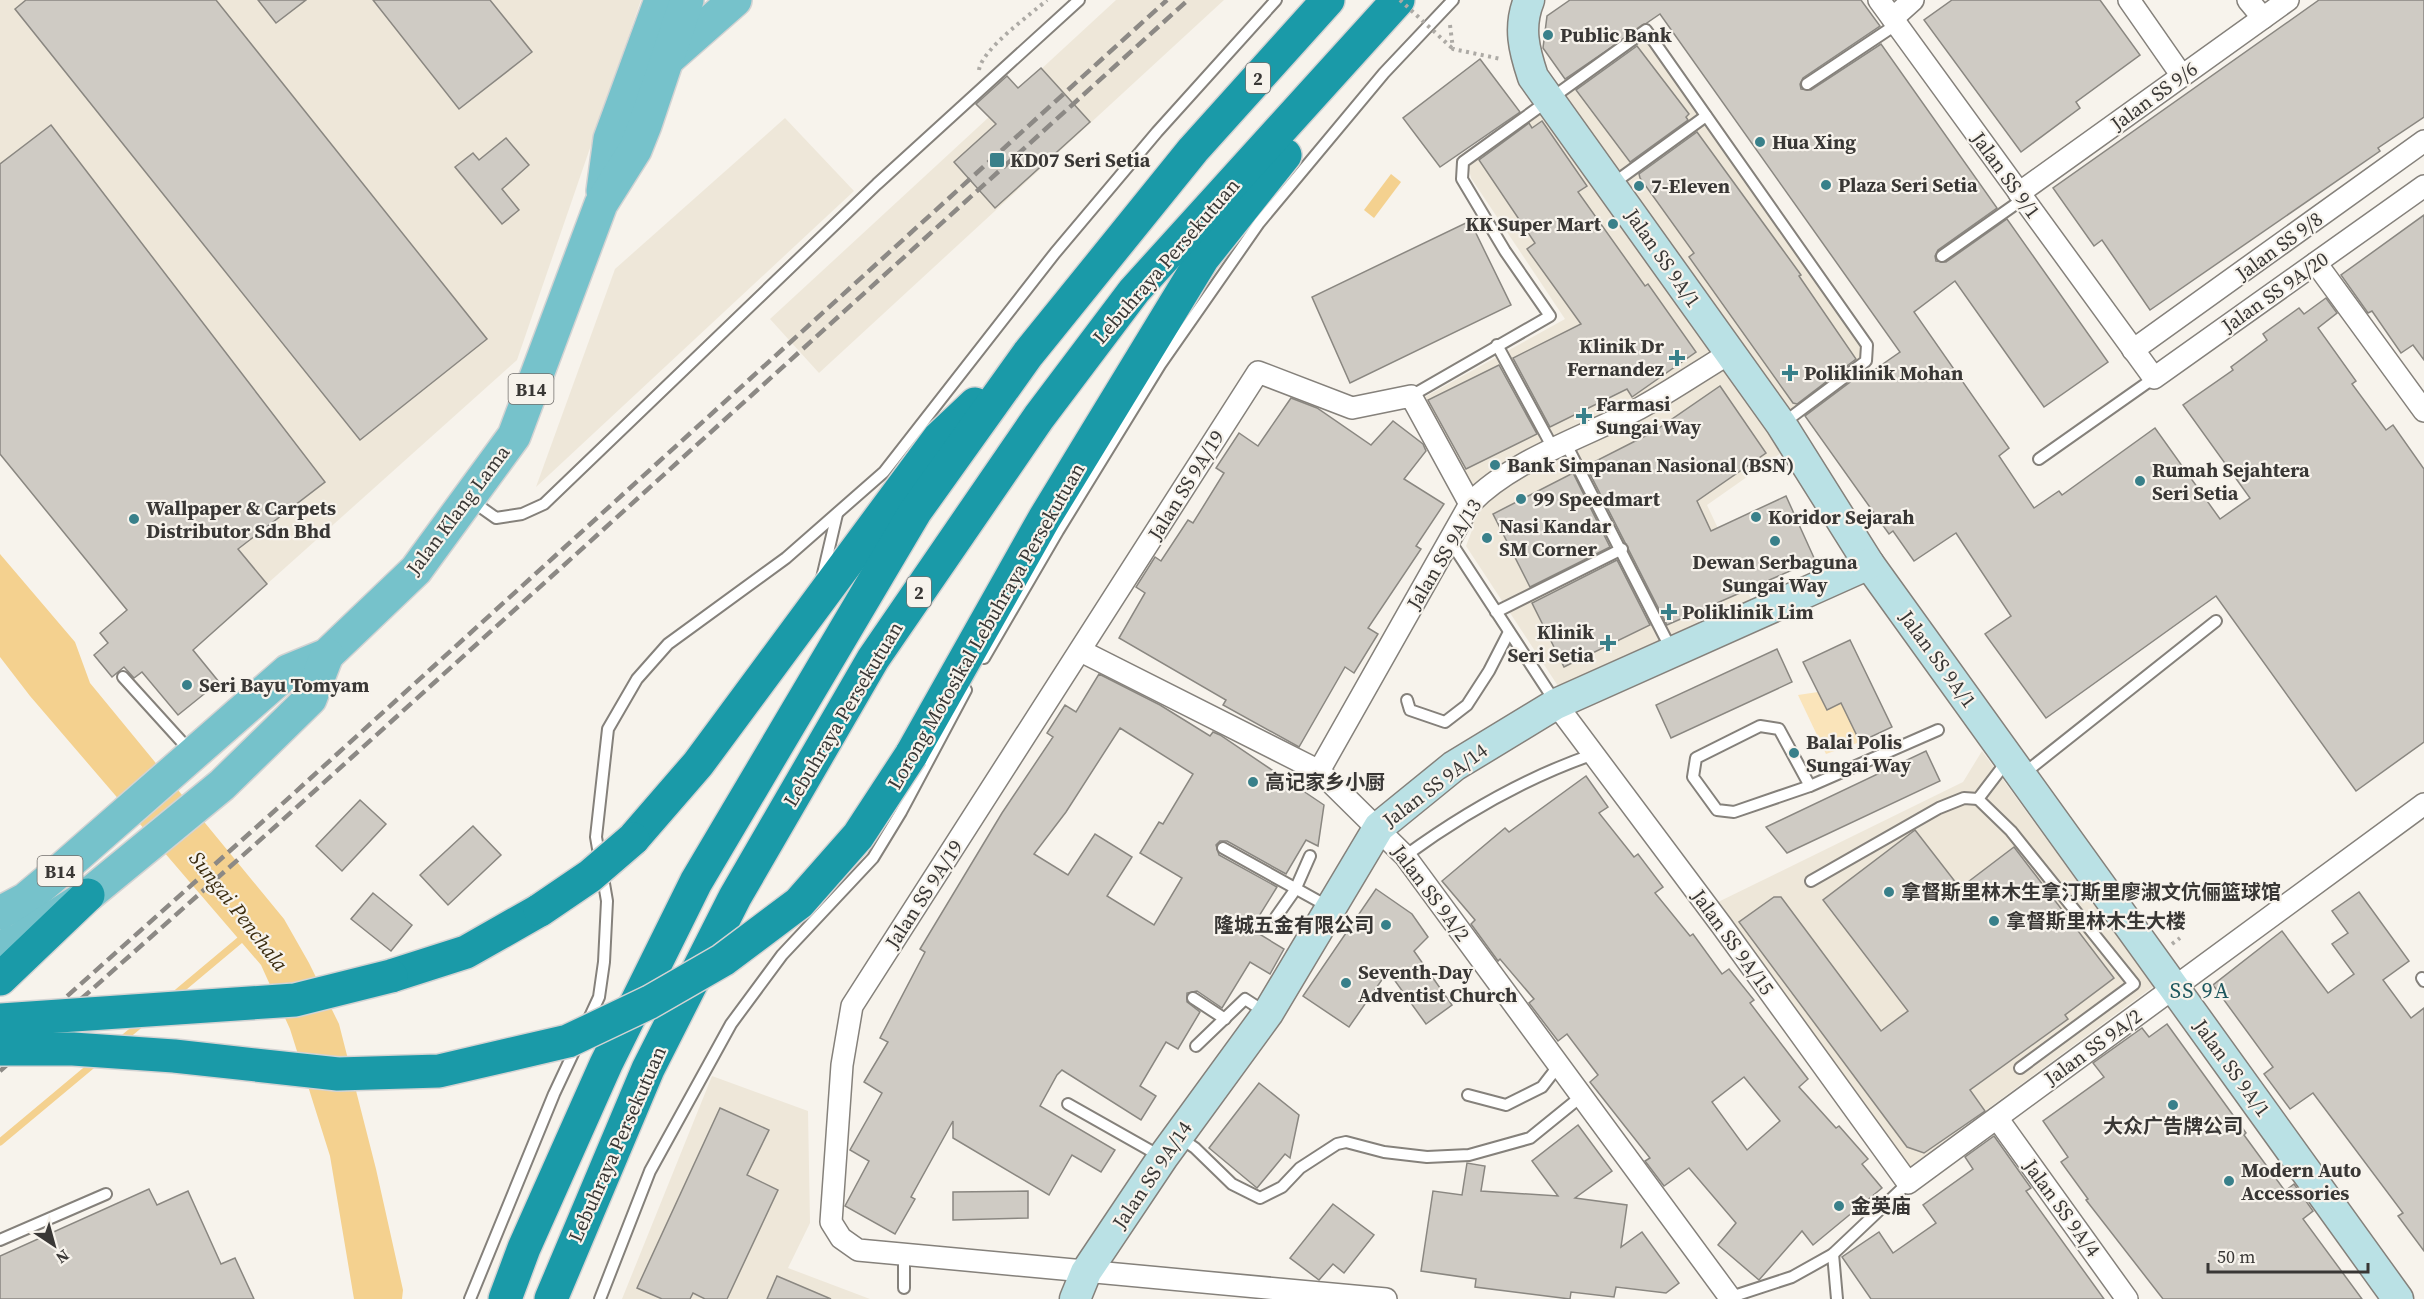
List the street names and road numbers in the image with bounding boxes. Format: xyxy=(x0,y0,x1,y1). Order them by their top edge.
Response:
street label: Jalan SS 9/6 xyxy=(2104,55,2203,138)
road number: 2 xyxy=(1246,63,1270,93)
street label: Jalan SS 9/1 xyxy=(1964,125,2047,224)
street label: Lebuhraya Persekutuan xyxy=(1086,172,1246,350)
street label: Jalan SS 9A/1 xyxy=(1618,202,1707,313)
street label: Jalan SS 9/8 xyxy=(2229,205,2328,288)
street label: Jalan SS 9A/20 xyxy=(2215,245,2334,340)
road number: B14 xyxy=(508,374,554,404)
street label: Jalan SS 9A/19 xyxy=(1141,425,1231,546)
street label: Jalan Klang Lama xyxy=(399,439,517,582)
street label: Lorong Motosikal Lebuhraya Persekutuan xyxy=(881,457,1091,795)
street label: Jalan SS 9A/13 xyxy=(1399,493,1488,615)
road number: 2 xyxy=(907,577,931,607)
street label: Jalan SS 9A/1 xyxy=(1892,604,1983,714)
street label: Lebuhraya Persekutuan xyxy=(777,616,909,812)
street label: Jalan SS 9A/14 xyxy=(1376,736,1493,834)
street label: Jalan SS 9A/19 xyxy=(878,834,970,955)
street label: Jalan SS 9A/2 xyxy=(1385,838,1477,947)
road number: B14 xyxy=(38,856,82,886)
street label: Jalan SS 9A/15 xyxy=(1684,883,1781,1001)
street label: Jalan SS 9A/2 xyxy=(2038,1002,2148,1093)
street label: Jalan SS 9A/1 xyxy=(2186,1013,2277,1123)
street label: Lebuhraya Persekutuan xyxy=(561,1042,673,1246)
street label: Jalan SS 9A/14 xyxy=(1105,1116,1198,1235)
street label: Jalan SS 9A/4 xyxy=(2016,1153,2107,1263)

